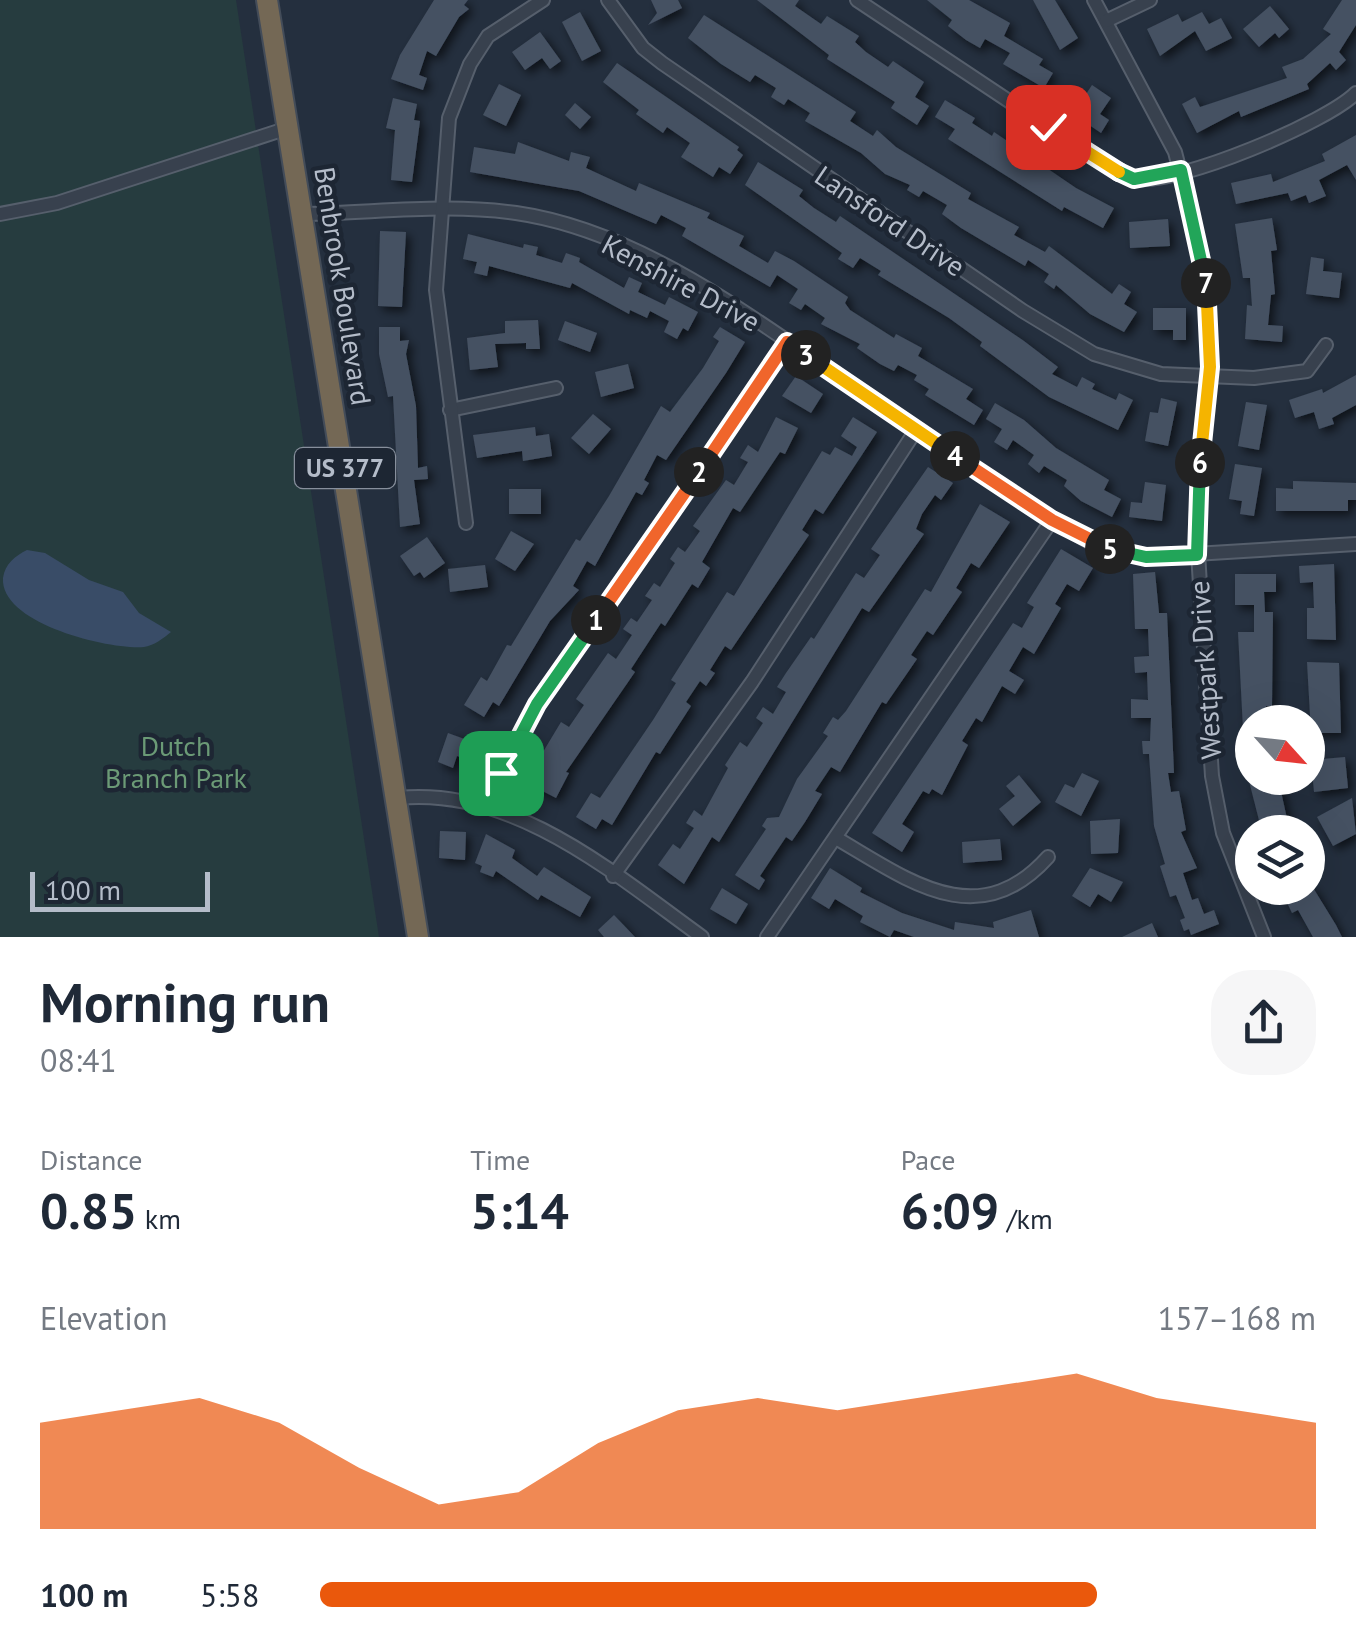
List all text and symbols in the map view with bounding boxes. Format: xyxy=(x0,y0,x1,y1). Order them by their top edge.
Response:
pin xyxy=(1006,85,1091,170)
icon: check xyxy=(1021,100,1076,155)
street label: Lansford Drive xyxy=(808,157,972,284)
street label: Benbrook Boulevard xyxy=(306,164,381,408)
street label: Kenshire Drive xyxy=(596,225,767,340)
pin: 7 xyxy=(1181,258,1231,308)
text: 7 xyxy=(1198,264,1214,301)
pin: 3 xyxy=(781,330,831,380)
text: 3 xyxy=(798,336,814,373)
pin: 4 xyxy=(930,431,980,481)
text: 4 xyxy=(947,437,963,474)
pin: 6 xyxy=(1175,438,1225,488)
text: 6 xyxy=(1192,444,1208,481)
pin: 2 xyxy=(674,447,724,497)
road number: US 377 xyxy=(295,448,395,488)
text: 2 xyxy=(691,453,707,490)
pin: 5 xyxy=(1085,524,1135,574)
text: 5 xyxy=(1102,530,1118,567)
street label: Westpark Drive xyxy=(1180,580,1229,761)
pin: 1 xyxy=(571,595,621,645)
text: 1 xyxy=(588,601,604,638)
north arrow xyxy=(1235,705,1325,795)
map controls xyxy=(1235,705,1325,905)
park label: Dutch Branch Park xyxy=(105,727,248,796)
pin xyxy=(459,731,544,816)
icon: arrive xyxy=(474,746,529,801)
button: layers xyxy=(1235,815,1325,905)
scale bar xyxy=(30,867,210,911)
text: 100 m xyxy=(45,871,121,908)
text: Morning run xyxy=(40,966,330,1037)
button: share xyxy=(1211,970,1316,1075)
text: 08:41 xyxy=(40,1039,117,1081)
text: Distance xyxy=(40,1141,143,1178)
text: Time xyxy=(470,1141,530,1178)
text: Pace xyxy=(901,1141,955,1178)
text: 0.85 xyxy=(40,1178,137,1243)
text: 5:14 xyxy=(470,1178,569,1243)
text: 6:09 xyxy=(901,1178,999,1243)
text: km xyxy=(137,1200,181,1237)
text: /km xyxy=(999,1200,1053,1237)
text: Elevation xyxy=(40,1297,167,1339)
text: 157–168 m xyxy=(1158,1297,1316,1339)
text: 100 m xyxy=(40,1574,128,1616)
text: 5:58 xyxy=(200,1574,259,1616)

